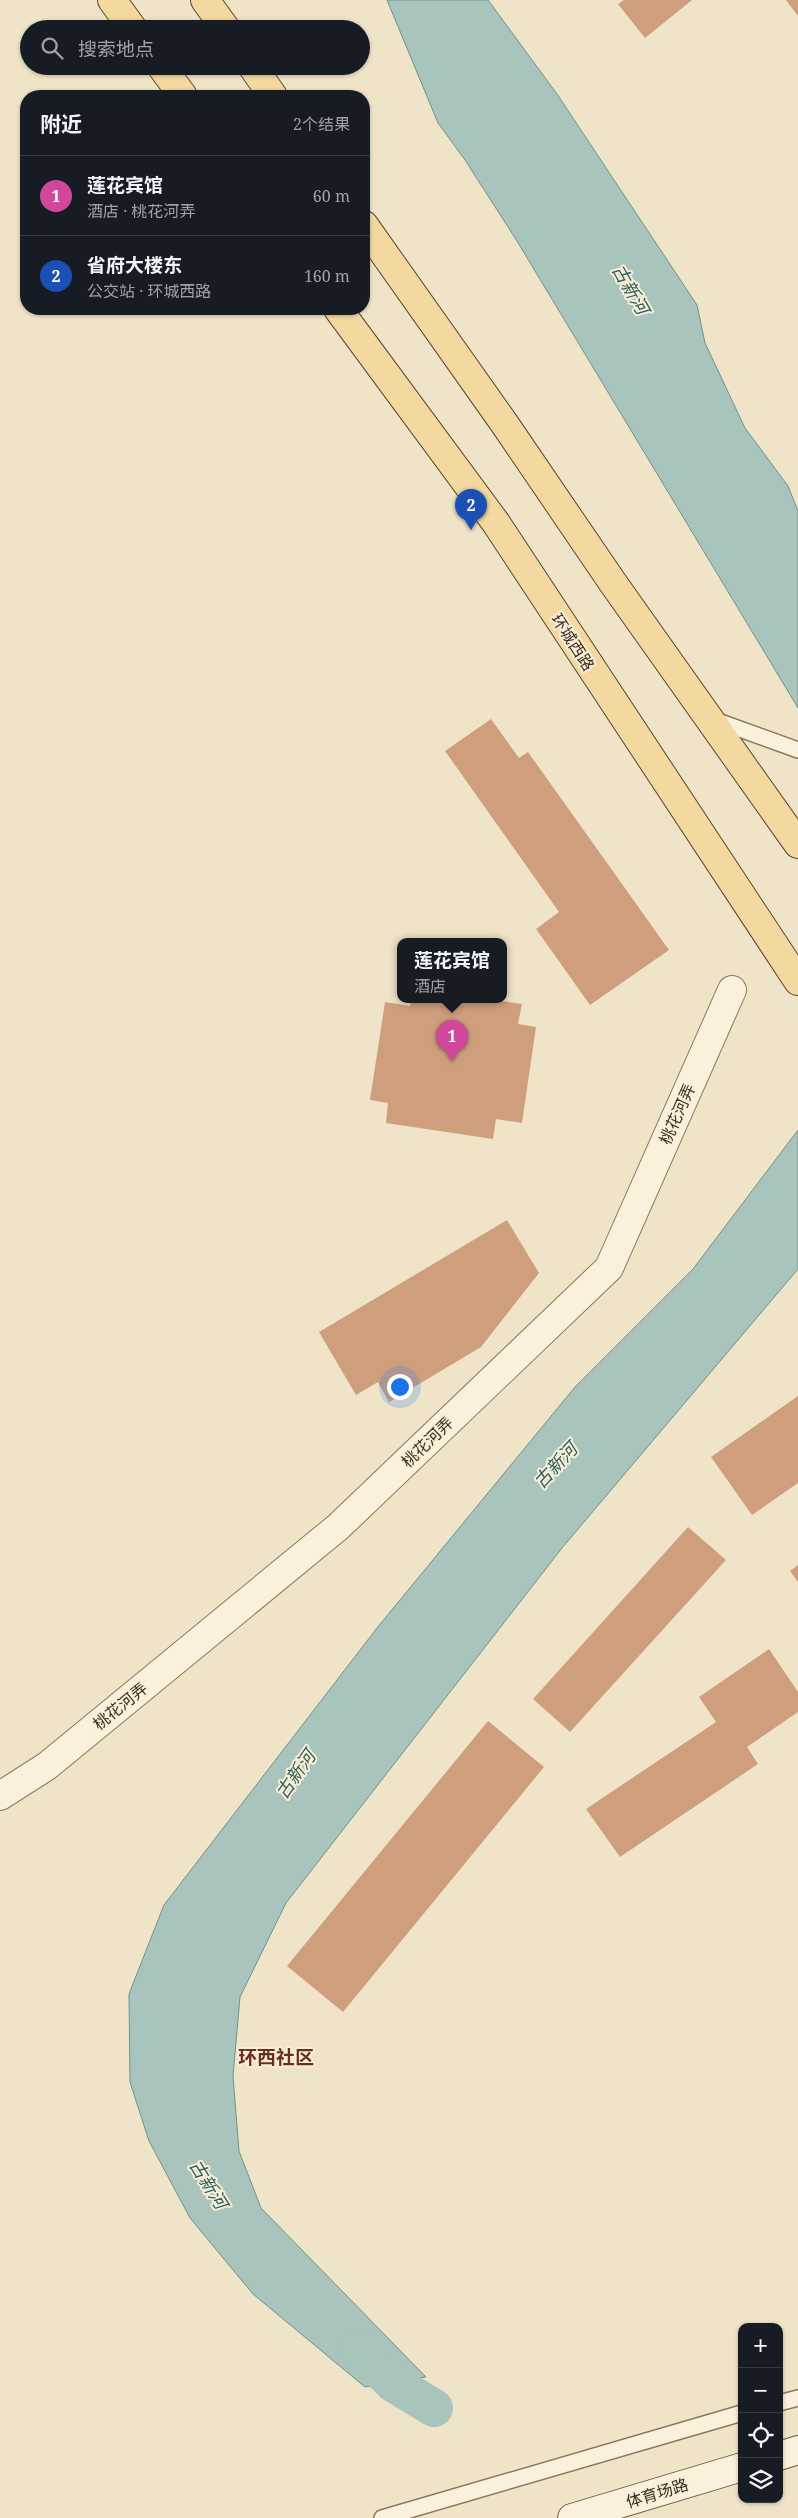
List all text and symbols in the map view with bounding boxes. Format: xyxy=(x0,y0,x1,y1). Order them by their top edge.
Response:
search box xyxy=(20,20,370,75)
icon: search xyxy=(38,34,66,62)
text: 搜索地点 xyxy=(78,36,154,62)
text: 附近 xyxy=(40,110,82,138)
text: 2个结果 xyxy=(293,113,350,135)
text: 莲花宾馆 xyxy=(87,172,163,198)
text: 1 xyxy=(51,185,61,207)
text: 60 m xyxy=(313,185,350,207)
text: 酒店 · 桃花河弄 xyxy=(87,200,195,222)
text: 省府大楼东 xyxy=(87,252,182,278)
water label: 古新河 xyxy=(607,260,656,321)
text: 2 xyxy=(51,265,61,287)
text: 160 m xyxy=(304,265,350,287)
text: 公交站 · 环城西路 xyxy=(87,280,211,302)
pin: 2 xyxy=(455,489,487,530)
street label: 环城西路 xyxy=(546,609,600,675)
popup xyxy=(397,938,507,1003)
text: 莲花宾馆 xyxy=(414,947,490,973)
text: 酒店 xyxy=(414,975,446,997)
pin: 1 xyxy=(436,1020,468,1061)
street label: 桃花河弄 xyxy=(654,1080,700,1148)
your location xyxy=(387,1374,413,1400)
street label: 桃花河弄 xyxy=(396,1412,458,1472)
water label: 古新河 xyxy=(528,1435,584,1493)
street label: 桃花河弄 xyxy=(88,1677,152,1735)
water label: 古新河 xyxy=(270,1743,322,1803)
district label: 环西社区 xyxy=(238,2044,314,2070)
water label: 古新河 xyxy=(185,2155,235,2216)
map controls xyxy=(738,2323,783,2503)
button: + xyxy=(738,2323,783,2368)
button: − xyxy=(738,2368,783,2413)
button: locate xyxy=(738,2413,783,2458)
button: layers xyxy=(738,2458,783,2503)
street label: 体育场路 xyxy=(623,2473,691,2513)

